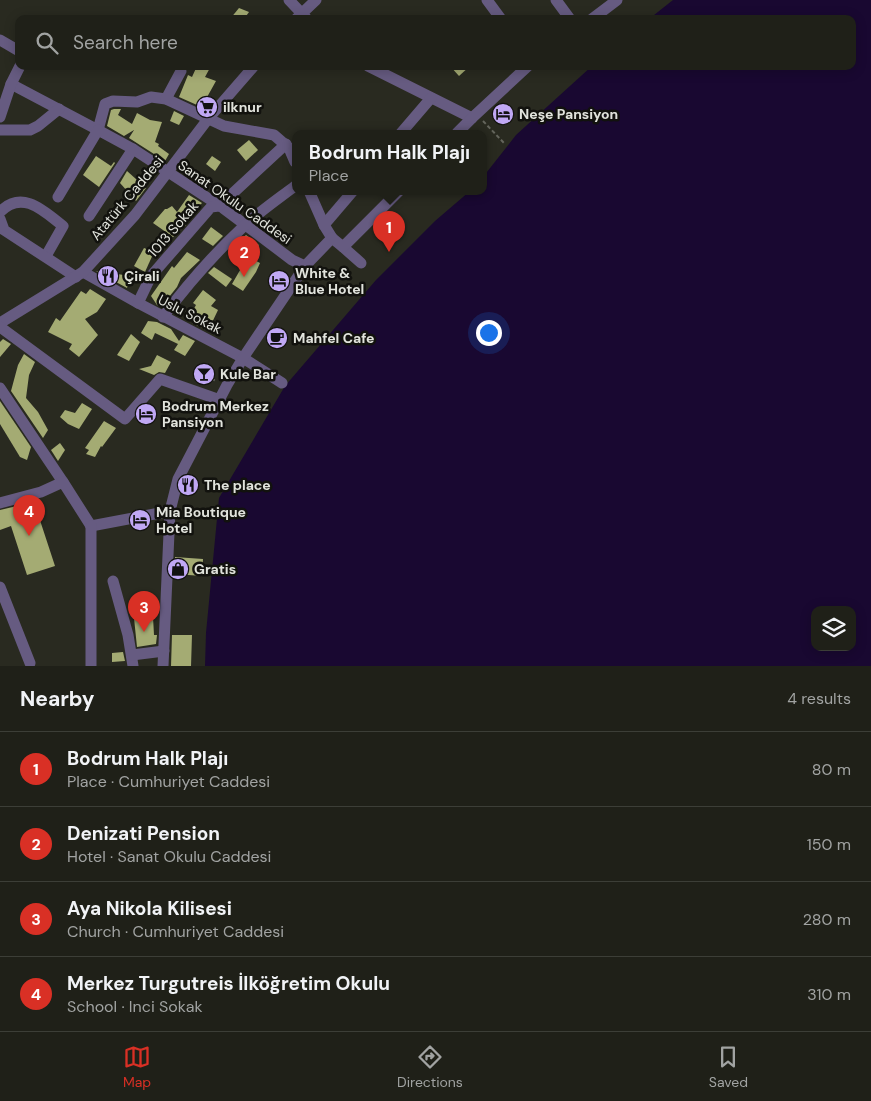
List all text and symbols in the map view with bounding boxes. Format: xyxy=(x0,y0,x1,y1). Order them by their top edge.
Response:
search box xyxy=(15,15,856,70)
icon: search xyxy=(33,29,61,57)
text: Search here xyxy=(73,30,178,55)
supermarket icon: ilknur xyxy=(195,95,219,119)
place label: ilknur xyxy=(223,98,262,116)
hotel icon: Neşe Pansiyon xyxy=(491,102,515,126)
place label: Neşe Pansiyon xyxy=(519,105,618,123)
popup xyxy=(292,130,487,195)
text: Bodrum Halk Plajı xyxy=(309,140,470,165)
street label: Atatürk Caddesi xyxy=(86,152,168,244)
street label: Sanat Okulu Caddesi xyxy=(175,156,295,248)
text: Place xyxy=(309,165,349,186)
street label: 1013 Sokak xyxy=(144,197,202,261)
pin: 1 xyxy=(373,211,405,252)
pin: 2 xyxy=(228,236,260,277)
restaurant icon: Çirali xyxy=(96,264,120,288)
place label: White & Blue Hotel xyxy=(295,264,364,298)
place label: Çirali xyxy=(124,267,160,285)
hotel icon: White & Blue Hotel xyxy=(267,269,291,293)
street label: Uslu Sokak xyxy=(155,290,225,338)
your location xyxy=(476,320,502,346)
cafe icon: Mahfel Cafe xyxy=(265,326,289,350)
place label: Mahfel Cafe xyxy=(293,329,375,347)
bar icon: Kule Bar xyxy=(192,362,216,386)
place label: Kule Bar xyxy=(220,365,276,383)
place label: Bodrum Merkez Pansiyon xyxy=(162,397,269,431)
hotel icon: Bodrum Merkez Pansiyon xyxy=(134,402,158,426)
restaurant icon: The place xyxy=(176,473,200,497)
place label: The place xyxy=(204,476,271,494)
pin: 4 xyxy=(13,495,45,536)
place label: Mia Boutique Hotel xyxy=(156,503,246,537)
hotel icon: Mia Boutique Hotel xyxy=(128,508,152,532)
shop icon: Gratis xyxy=(166,557,190,581)
place label: Gratis xyxy=(194,560,236,578)
pin: 3 xyxy=(128,591,160,632)
map controls xyxy=(811,606,856,651)
button: layers xyxy=(811,606,856,651)
text: Nearby xyxy=(20,685,94,713)
text: 4 results xyxy=(787,688,851,709)
text: Bodrum Halk Plajı xyxy=(67,746,228,771)
text: 1 xyxy=(33,759,39,780)
text: 80 m xyxy=(812,759,851,780)
text: Place · Cumhuriyet Caddesi xyxy=(67,771,270,792)
text: Denizati Pension xyxy=(67,821,220,846)
text: 2 xyxy=(31,834,41,855)
text: 150 m xyxy=(807,834,851,855)
text: Hotel · Sanat Okulu Caddesi xyxy=(67,846,271,867)
text: Aya Nikola Kilisesi xyxy=(67,896,232,921)
text: 3 xyxy=(31,909,41,930)
text: 280 m xyxy=(803,909,851,930)
text: Church · Cumhuriyet Caddesi xyxy=(67,921,284,942)
text: Merkez Turgutreis İlköğretim Okulu xyxy=(67,971,390,996)
text: 4 xyxy=(31,984,41,1005)
text: 310 m xyxy=(807,984,851,1005)
text: School · Inci Sokak xyxy=(67,996,203,1017)
tab: Map xyxy=(123,1043,151,1091)
tab: Directions xyxy=(397,1043,463,1091)
tab: Saved xyxy=(709,1043,748,1091)

